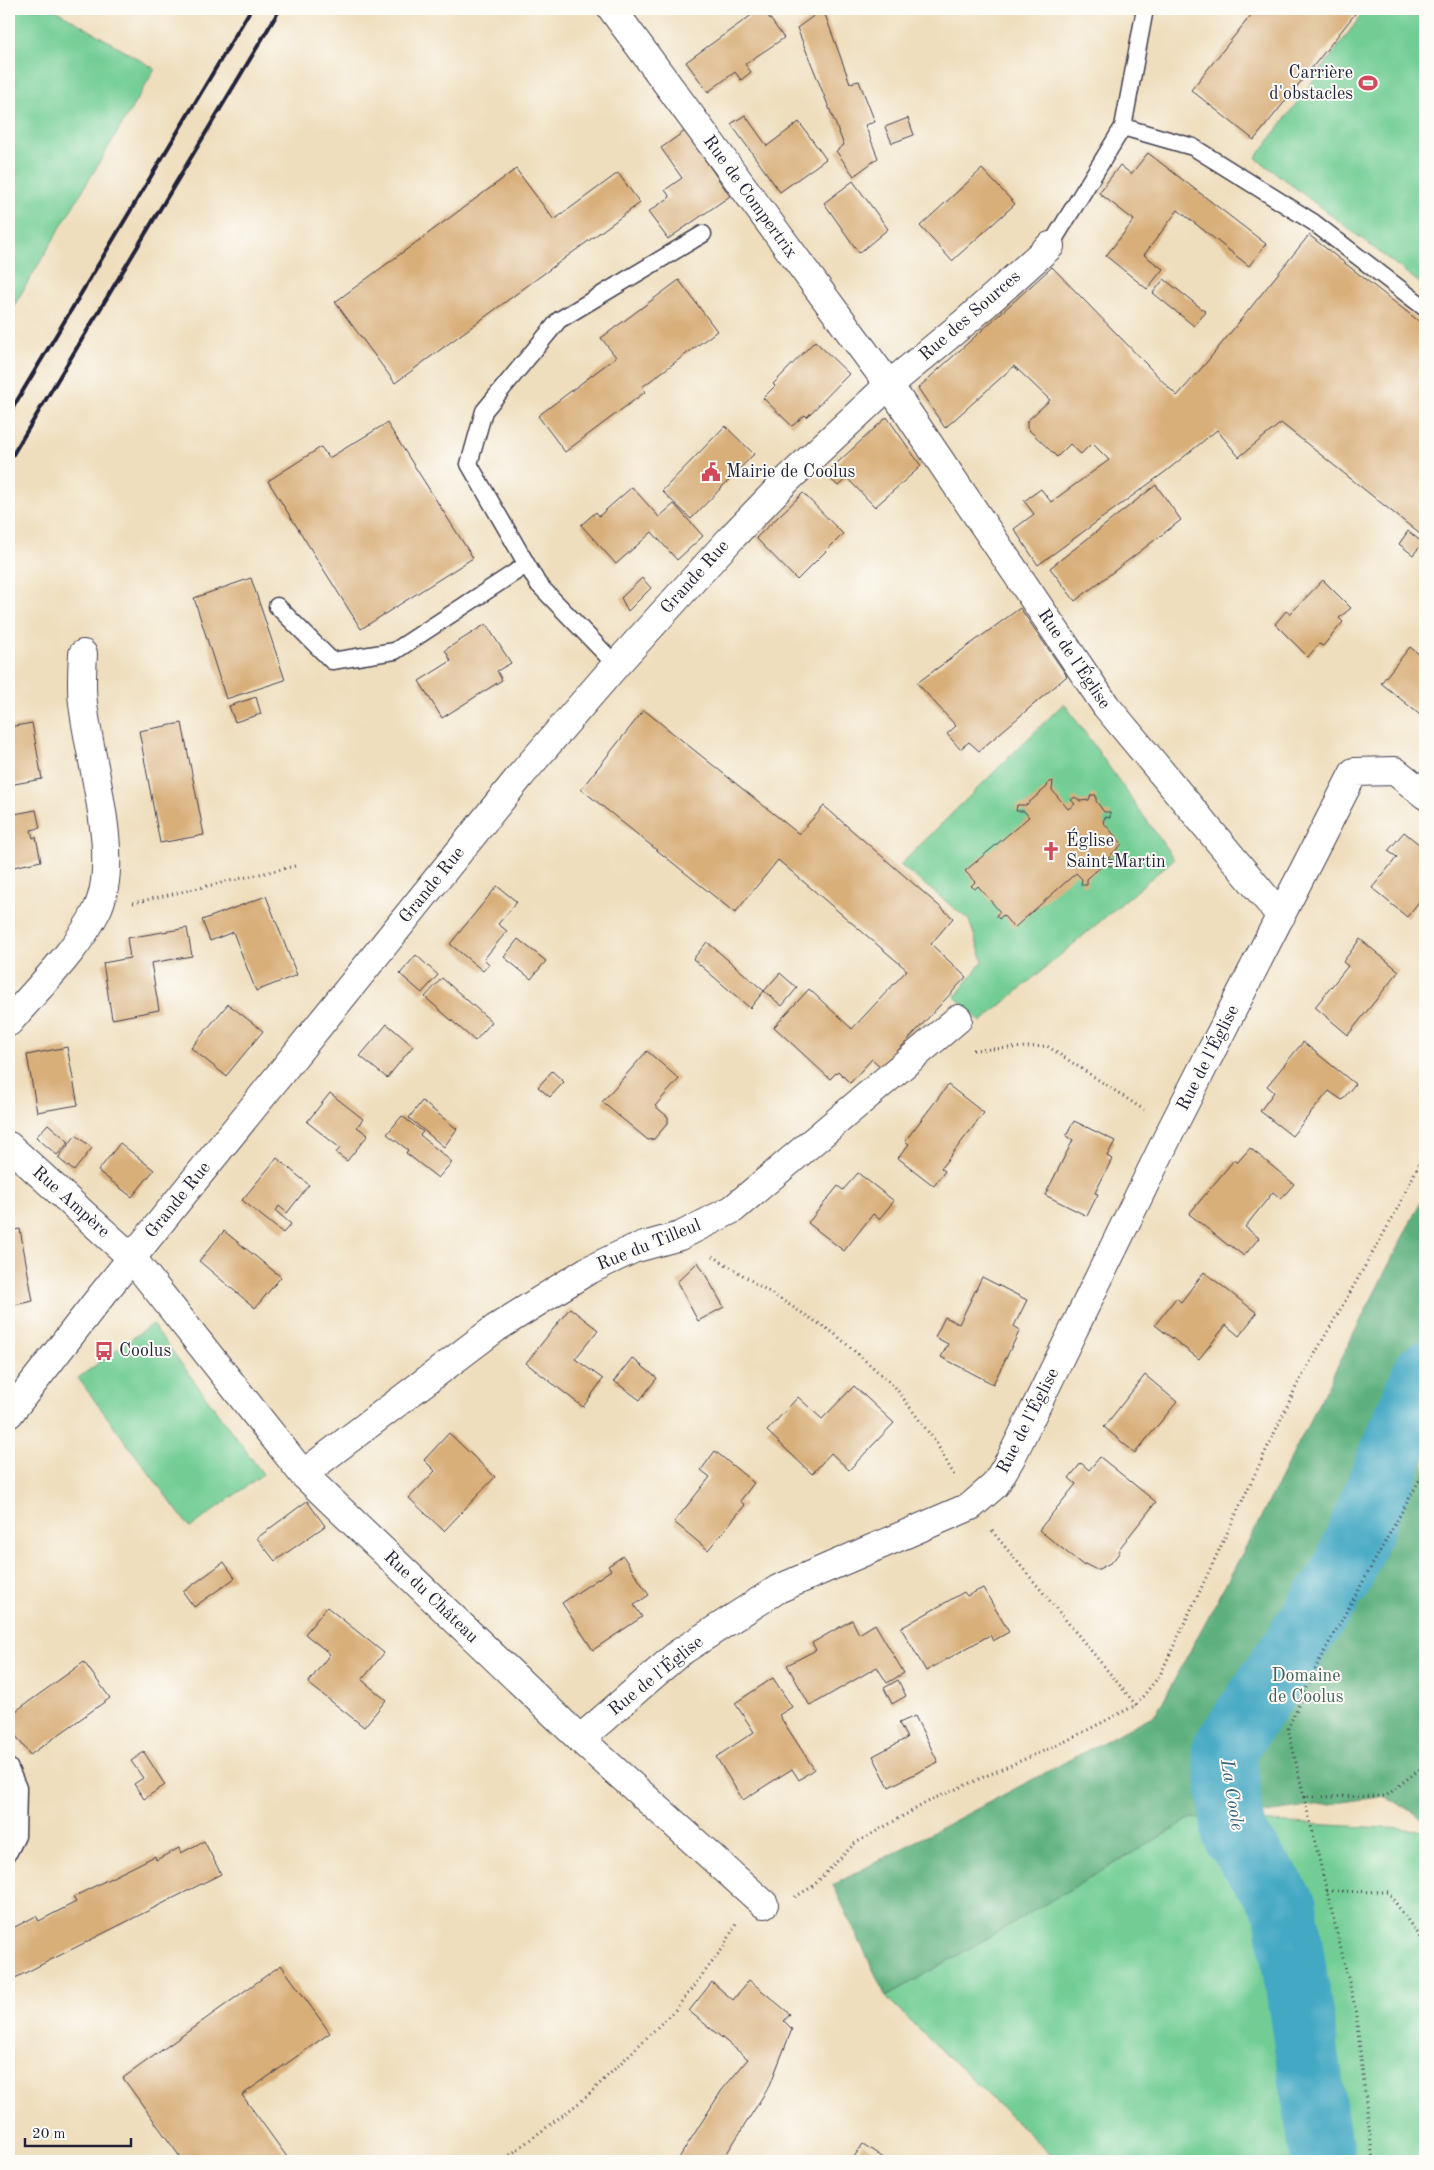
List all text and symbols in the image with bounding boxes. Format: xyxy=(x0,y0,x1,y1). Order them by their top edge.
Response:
place label: Carrière d'obstacles xyxy=(1269,64,1353,103)
sports icon: Carrière d'obstacles xyxy=(1357,72,1379,94)
street label: Rue de Compertrix xyxy=(700,132,800,262)
street label: Rue des Sources xyxy=(916,267,1024,365)
public building icon: Mairie de Coolus xyxy=(700,461,722,483)
place label: Mairie de Coolus xyxy=(726,463,855,481)
street label: Grande Rue xyxy=(657,537,733,617)
street label: Rue de l'Église xyxy=(1034,604,1117,712)
place label: Église Saint-Martin xyxy=(1066,828,1166,871)
church icon: Église Saint-Martin xyxy=(1040,840,1062,862)
street label: Grande Rue xyxy=(396,843,468,927)
street label: Rue de l'Église xyxy=(1170,1001,1242,1114)
street label: Grande Rue xyxy=(142,1158,214,1242)
street label: Rue Ampère xyxy=(29,1163,113,1241)
street label: Rue du Tilleul xyxy=(595,1216,704,1274)
bus stop icon: Coolus xyxy=(93,1340,115,1362)
place label: Coolus xyxy=(119,1342,171,1360)
street label: Rue de l'Église xyxy=(990,1364,1062,1477)
street label: Rue du Château xyxy=(380,1548,482,1647)
street label: Rue de l'Église xyxy=(603,1629,707,1719)
park label: Domaine de Coolus xyxy=(1269,1667,1344,1706)
water label: La Coole xyxy=(1216,1757,1246,1832)
scale bar xyxy=(25,2115,131,2147)
text: 20 m xyxy=(32,2127,66,2142)

